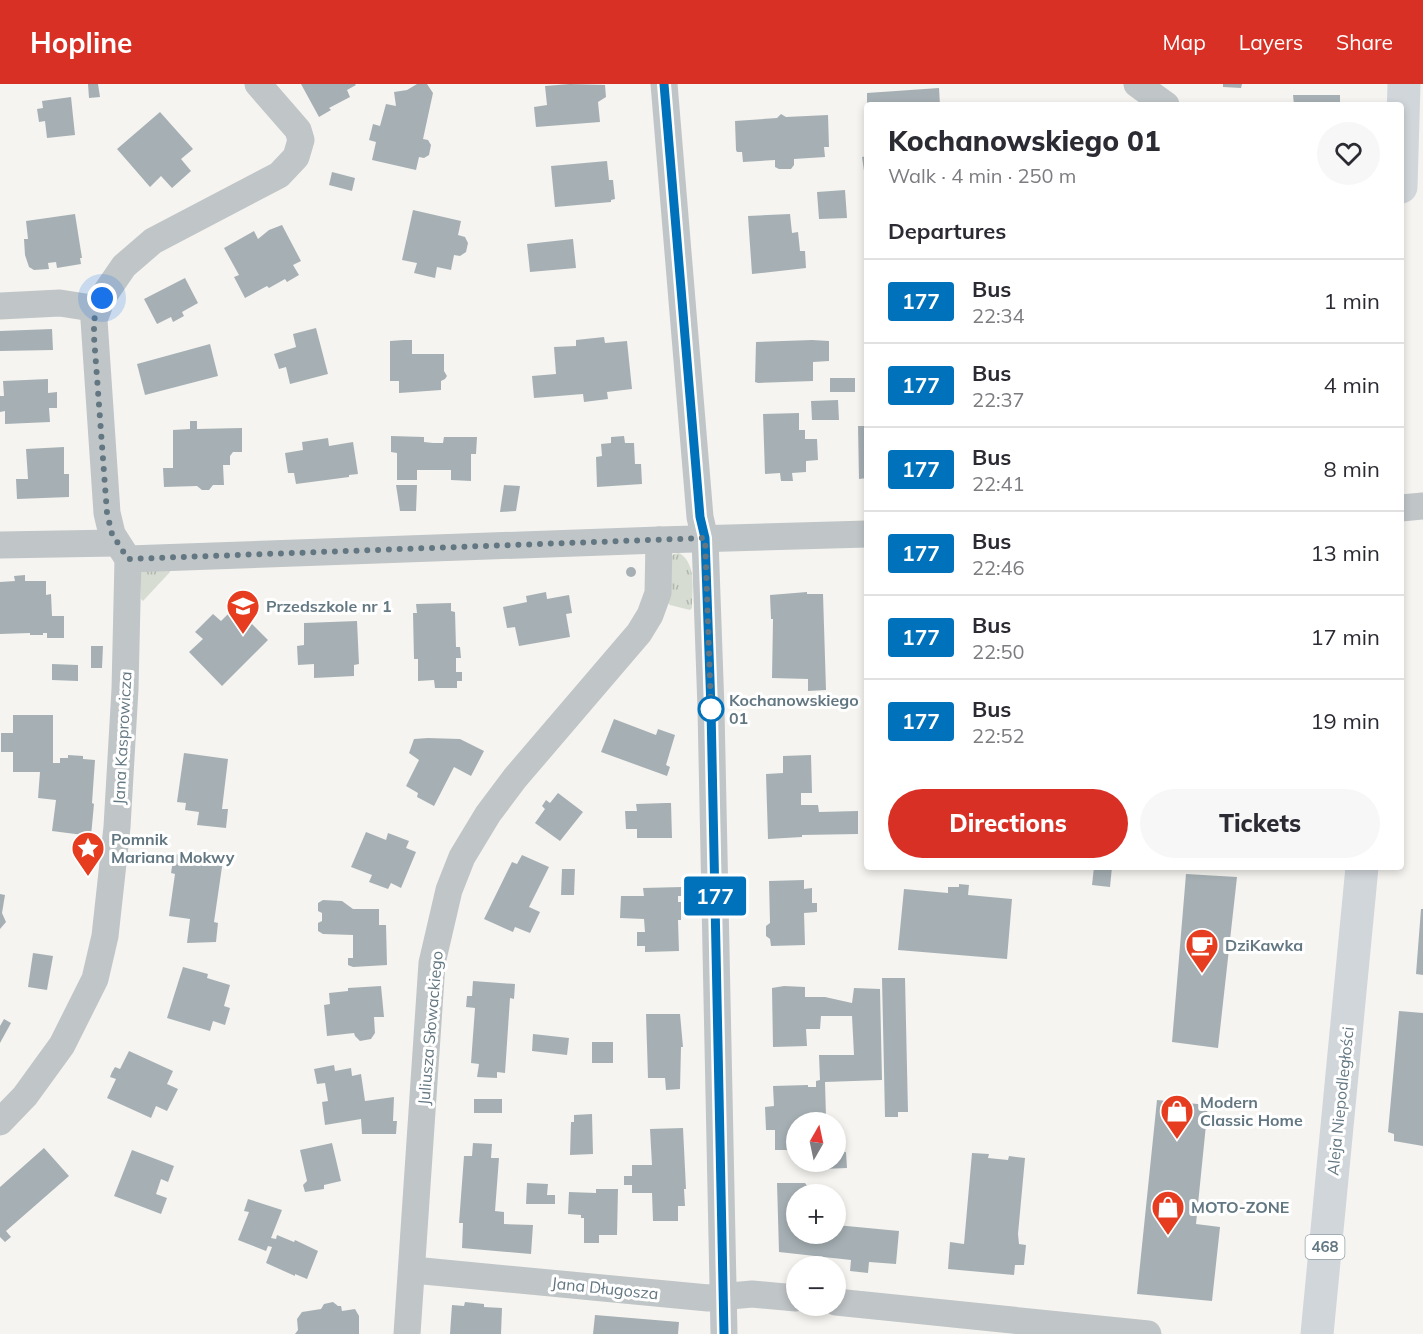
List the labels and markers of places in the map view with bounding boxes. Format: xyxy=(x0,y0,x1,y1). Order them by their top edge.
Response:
school or university icon: Przedszkole nr 1 xyxy=(225,588,261,635)
place label: Przedszkole nr 1 xyxy=(266,596,392,616)
place label: Kochanowskiego 01 xyxy=(729,690,859,728)
marker: Kochanowskiego 01 xyxy=(698,696,724,722)
place label: Pomnik Mariana Mokwy xyxy=(111,829,235,867)
place icon: Pomnik Mariana Mokwy xyxy=(70,830,106,877)
cafe icon: DziKawka xyxy=(1184,927,1220,974)
place label: DziKawka xyxy=(1225,935,1303,955)
place label: Modern Classic Home xyxy=(1200,1092,1303,1130)
shop icon: Modern Classic Home xyxy=(1159,1093,1195,1140)
shop icon: MOTO-ZONE xyxy=(1150,1189,1186,1236)
place label: MOTO-ZONE xyxy=(1191,1197,1289,1217)

